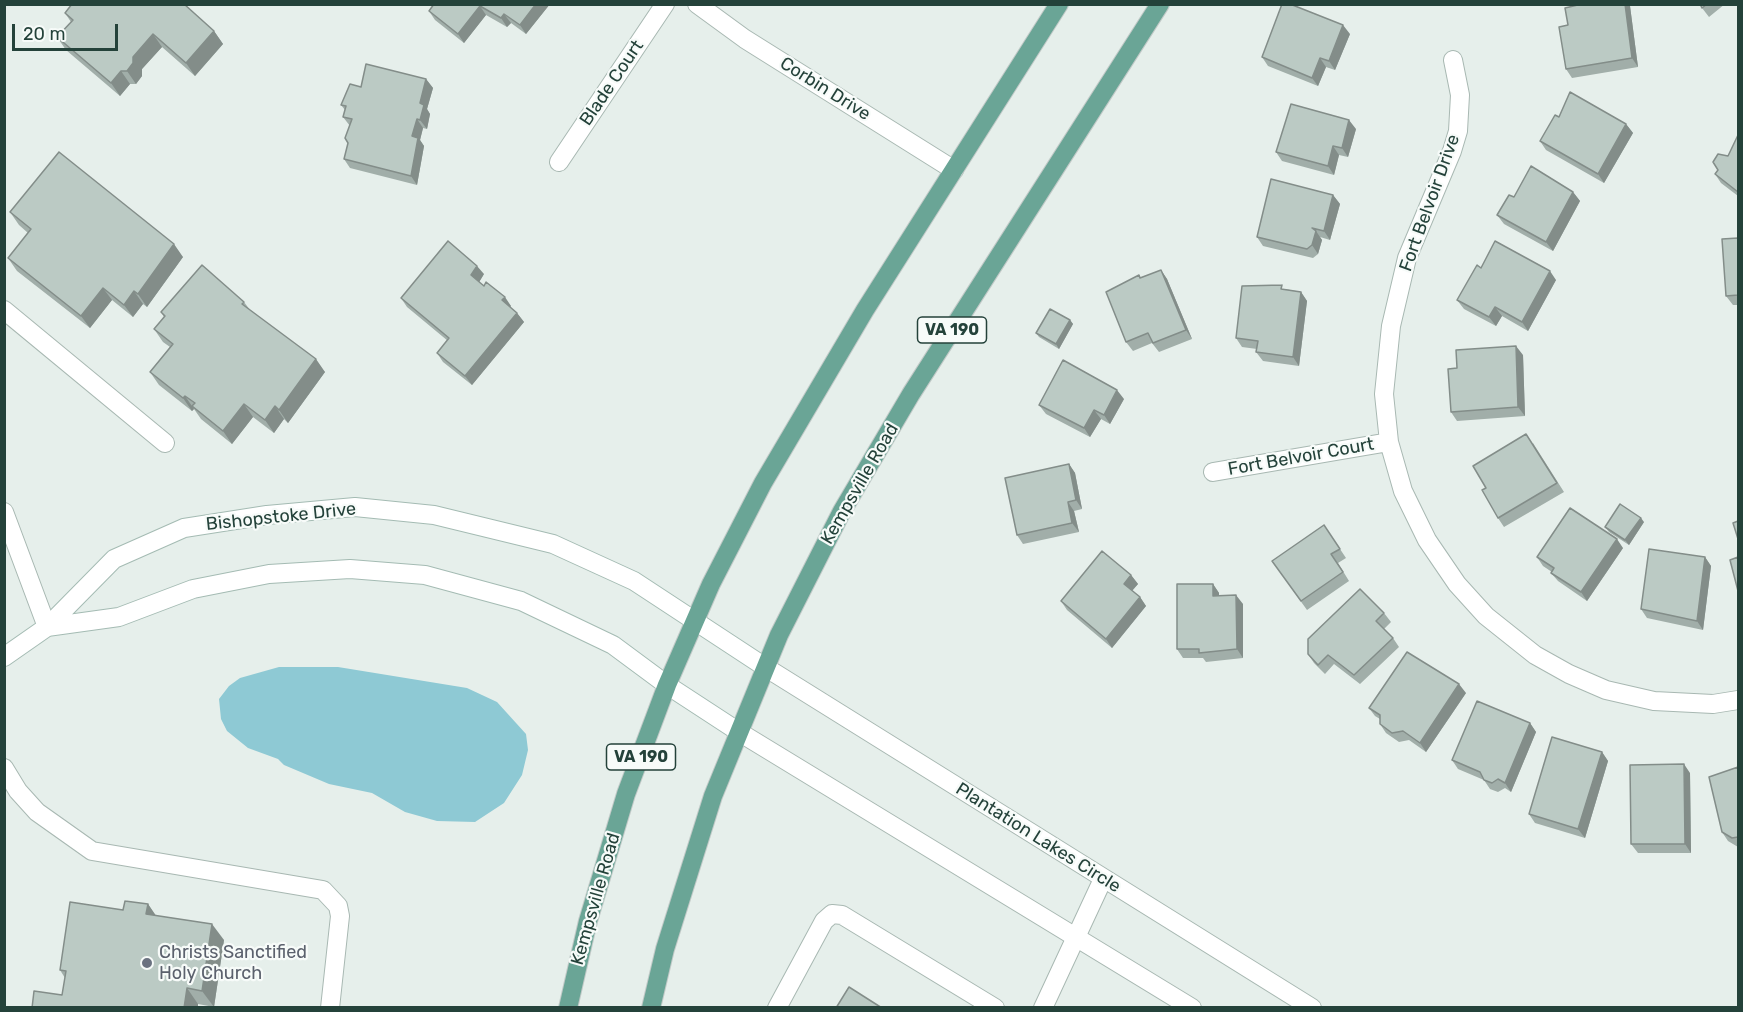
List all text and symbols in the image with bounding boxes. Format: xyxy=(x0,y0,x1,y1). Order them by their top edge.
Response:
scale bar xyxy=(15,12,122,50)
text: 20 m xyxy=(23,23,65,45)
street label: Blade Court xyxy=(575,36,649,130)
street label: Corbin Drive xyxy=(776,53,874,125)
street label: Fort Belvoir Drive xyxy=(1395,132,1465,274)
road number: VA 190 xyxy=(918,317,986,343)
street label: Kempsville Road xyxy=(817,420,903,548)
street label: Fort Belvoir Court xyxy=(1226,434,1376,480)
street label: Bishopstoke Drive xyxy=(205,498,357,536)
road number: VA 190 xyxy=(606,744,676,770)
street label: Plantation Lakes Circle xyxy=(951,778,1125,898)
street label: Kempsville Road xyxy=(567,831,625,967)
place label: Christs Sanctified Holy Church xyxy=(159,942,307,984)
marker: Christs Sanctified Holy Church xyxy=(140,956,154,970)

